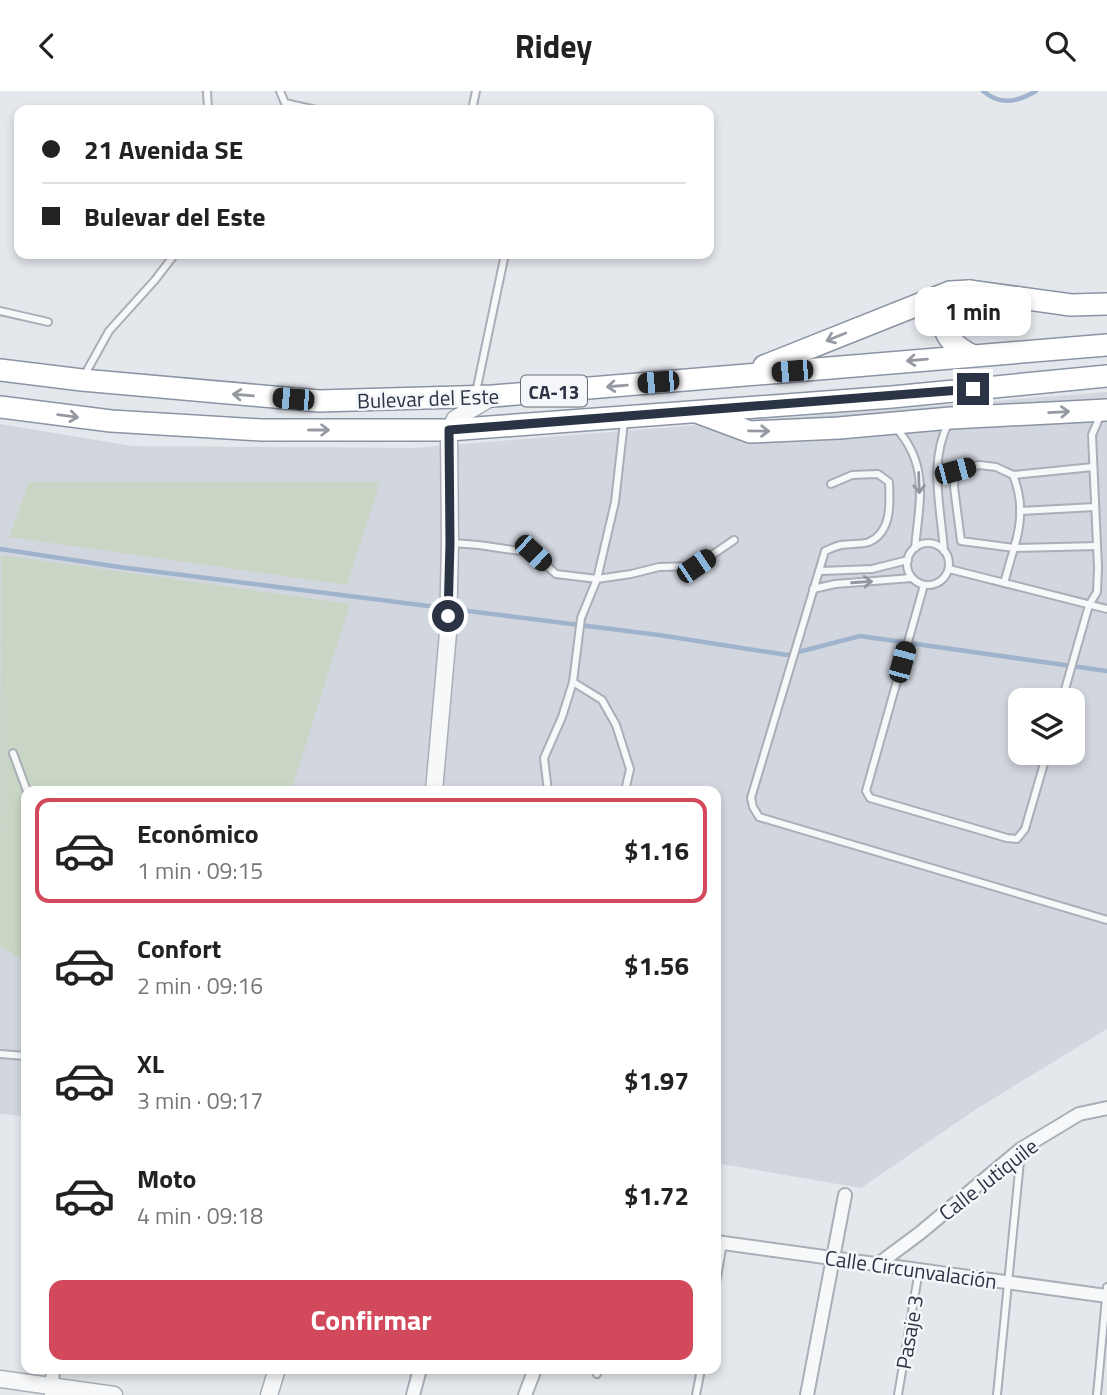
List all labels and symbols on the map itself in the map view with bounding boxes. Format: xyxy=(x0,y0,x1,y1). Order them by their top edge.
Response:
callout: 1 min xyxy=(915,287,1031,337)
one-way arrow xyxy=(825,332,847,345)
one-way arrow xyxy=(906,354,929,367)
car xyxy=(771,359,814,383)
car xyxy=(637,370,680,394)
route end xyxy=(957,373,989,405)
road number: CA-13 xyxy=(521,375,587,407)
street label: Bulevar del Este xyxy=(356,380,500,416)
one-way arrow xyxy=(606,380,629,393)
car xyxy=(272,387,315,411)
one-way arrow xyxy=(232,388,255,401)
one-way arrow xyxy=(1047,406,1070,419)
one-way arrow xyxy=(56,409,79,422)
one-way arrow xyxy=(307,423,330,437)
one-way arrow xyxy=(747,424,770,438)
car xyxy=(932,455,979,487)
one-way arrow xyxy=(913,471,926,494)
car xyxy=(511,531,556,575)
car xyxy=(673,546,720,586)
one-way arrow xyxy=(851,575,873,588)
route start xyxy=(432,600,464,632)
car xyxy=(887,639,918,685)
street label: Calle Jutiquile xyxy=(932,1130,1044,1228)
street label: Calle Circunvalación xyxy=(823,1241,999,1297)
street label: Pasaje 3 xyxy=(887,1292,931,1372)

